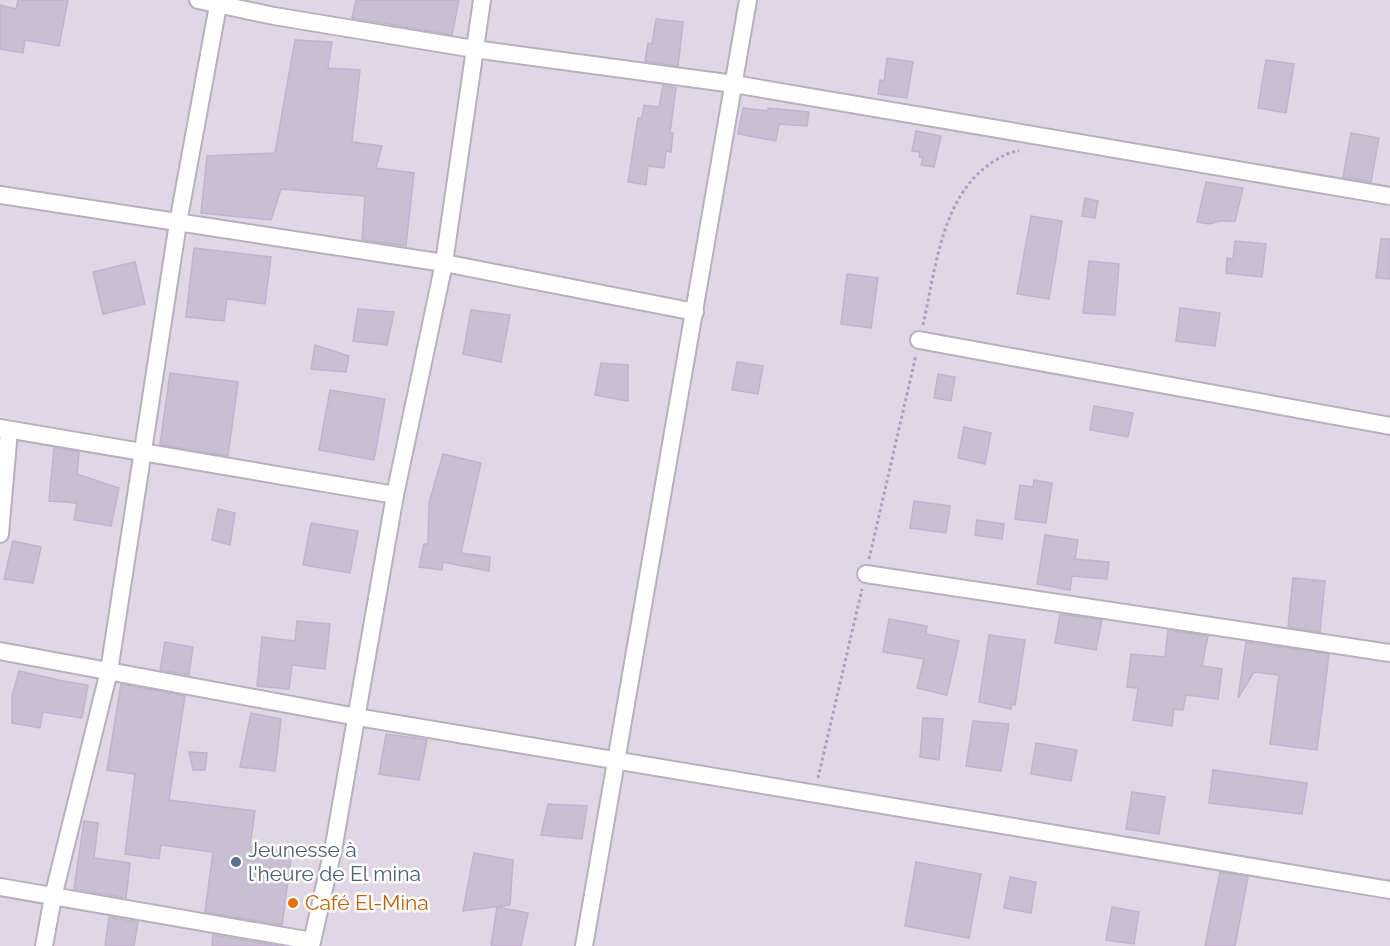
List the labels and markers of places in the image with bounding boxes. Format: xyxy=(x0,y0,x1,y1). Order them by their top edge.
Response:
place label: Jeunesse à l'heure de El mina xyxy=(248,837,421,886)
marker: Jeunesse à l'heure de El mina xyxy=(229,855,243,869)
place label: Café El-Mina xyxy=(305,890,429,915)
marker: Café El-Mina xyxy=(286,896,300,910)

